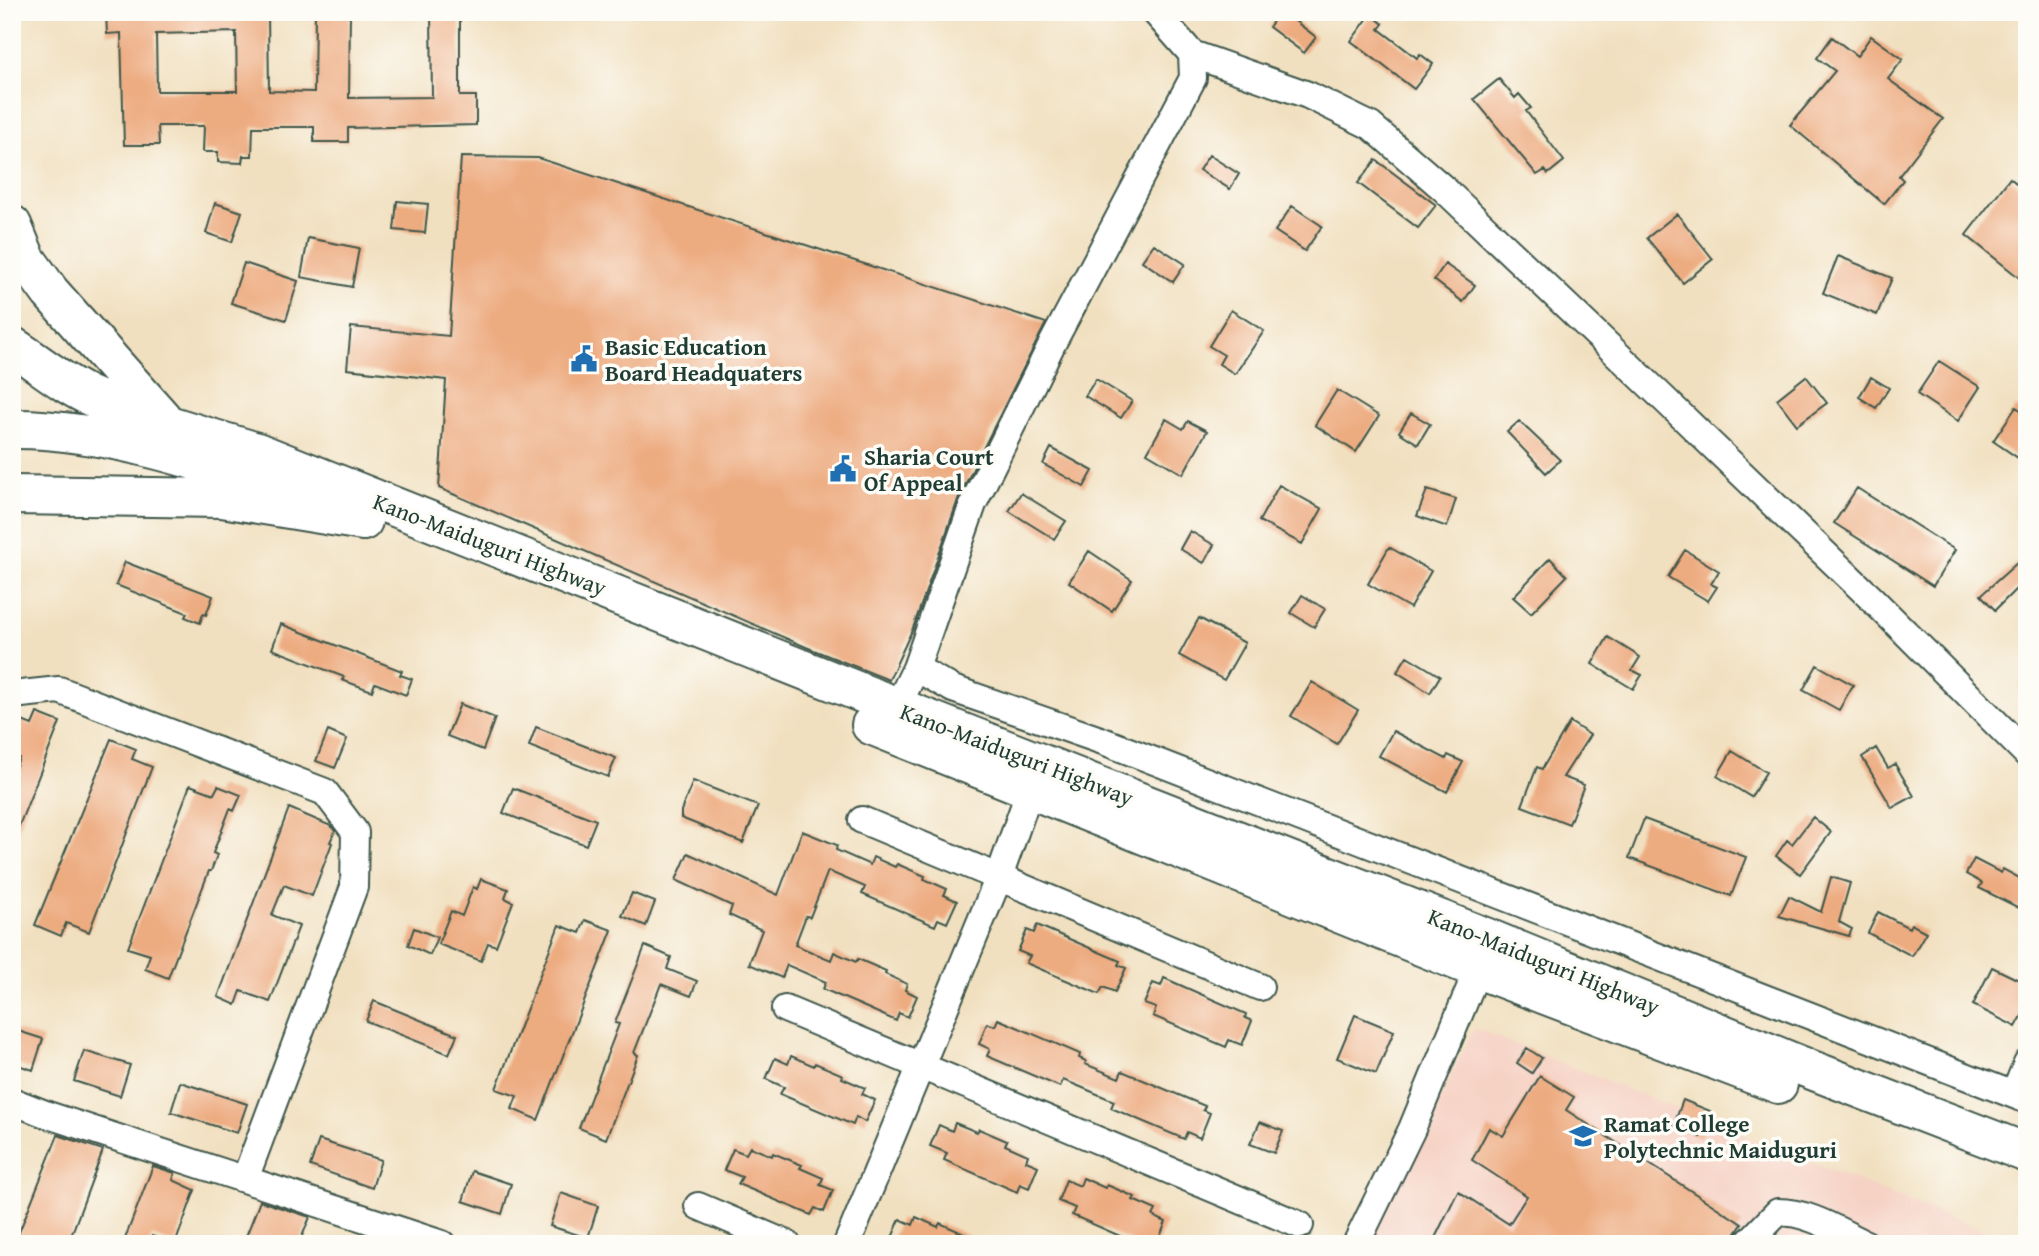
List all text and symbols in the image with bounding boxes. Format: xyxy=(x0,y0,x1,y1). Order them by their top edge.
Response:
place label: Basic Education Board Headquaters xyxy=(605,330,802,389)
public building icon: Basic Education Board Headquaters xyxy=(569,344,599,374)
place label: Sharia Court Of Appeal xyxy=(864,440,994,499)
public building icon: Sharia Court Of Appeal xyxy=(828,454,858,484)
street label: Kano-Maiduguri Highway xyxy=(369,484,612,604)
street label: Kano-Maiduguri Highway xyxy=(896,694,1139,814)
street label: Kano-Maiduguri Highway xyxy=(1423,899,1665,1023)
place label: Ramat College Polytechnic Maiduguri xyxy=(1604,1107,1837,1166)
school or university icon: Ramat College Polytechnic Maiduguri xyxy=(1568,1121,1598,1151)

